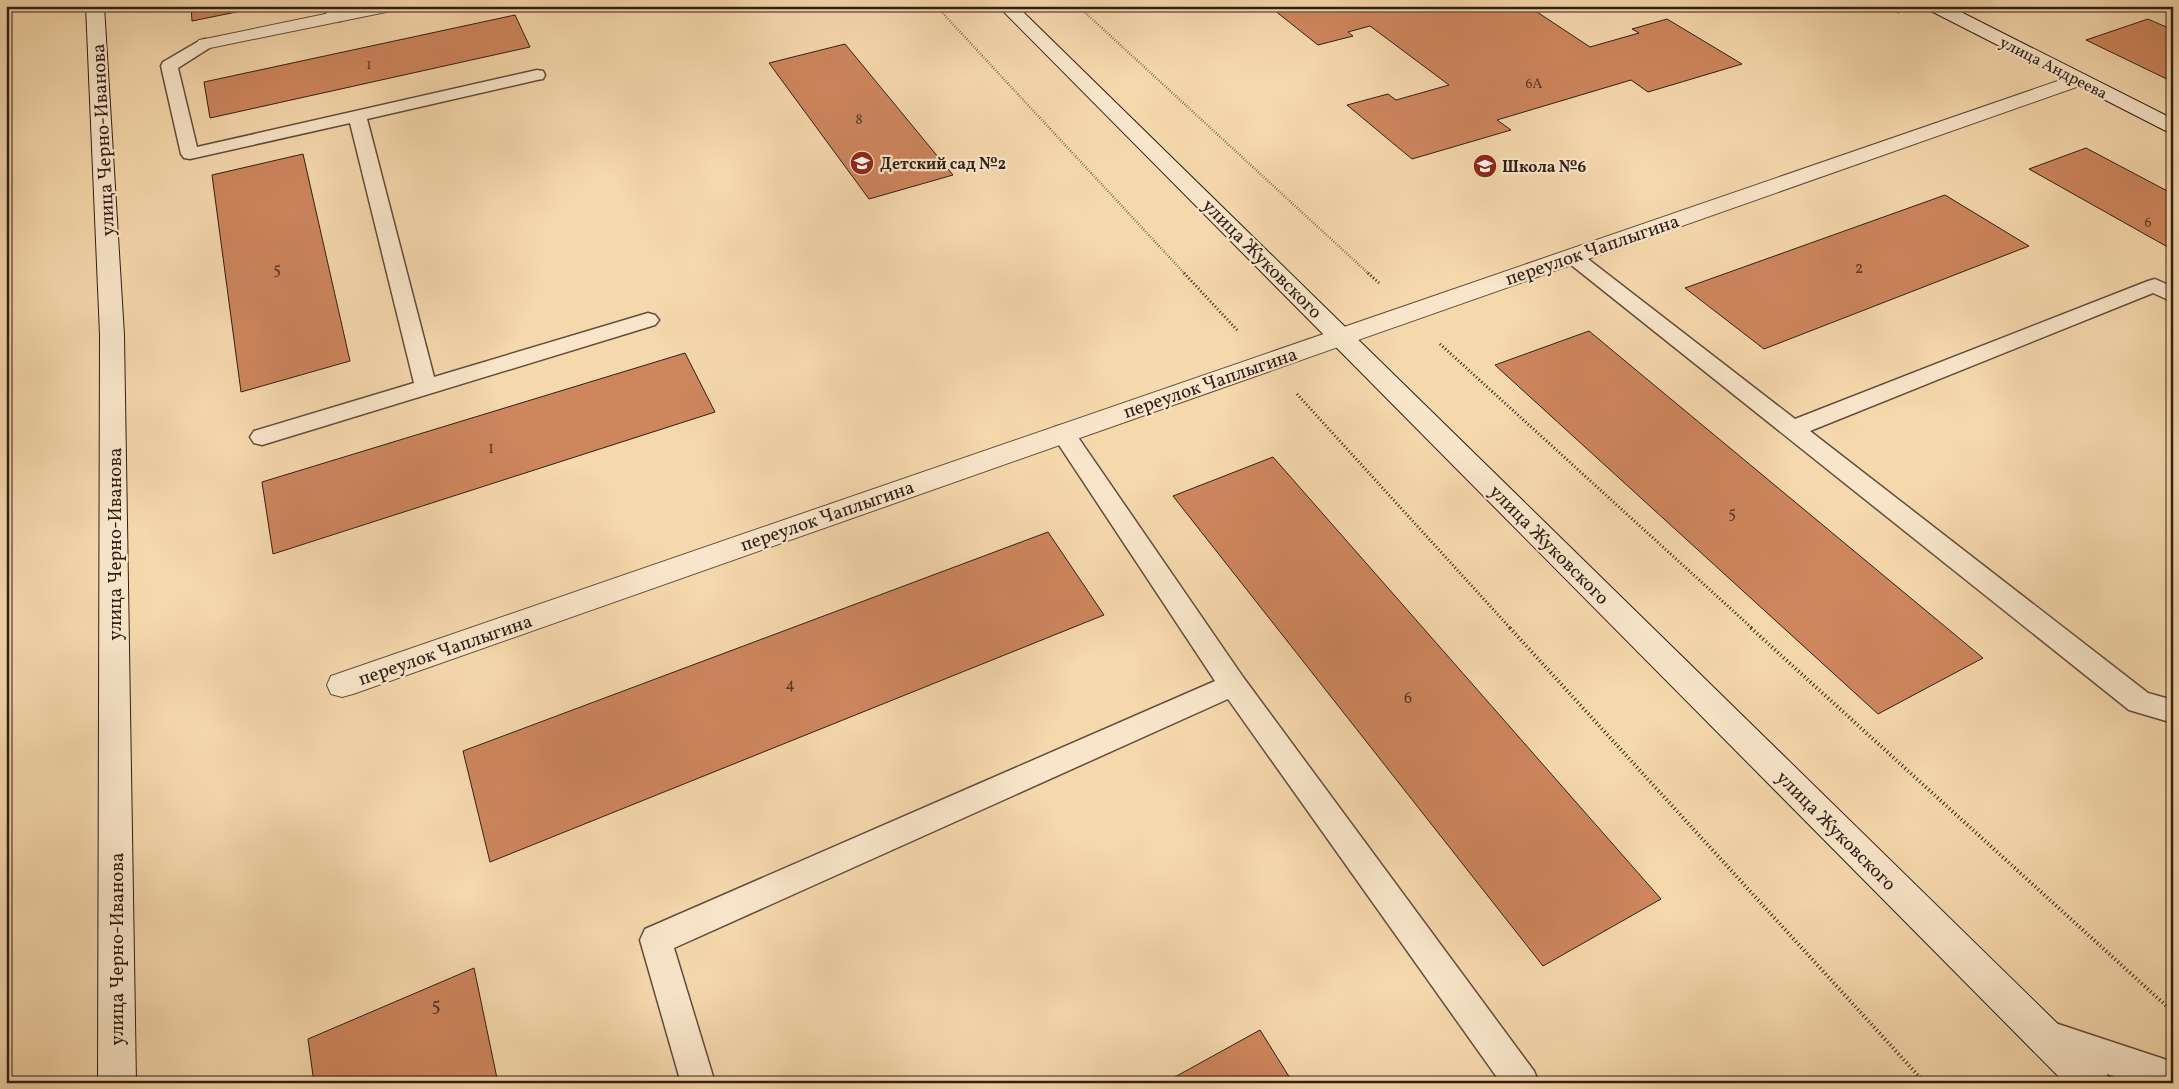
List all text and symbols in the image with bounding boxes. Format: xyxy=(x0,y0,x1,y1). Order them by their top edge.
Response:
street label: улица Андреева xyxy=(1995,32,2111,105)
street label: улица Черно-Иванова xyxy=(86,43,122,237)
house number: 1 xyxy=(366,56,372,75)
house number: 6А xyxy=(1526,75,1543,94)
house number: 8 xyxy=(855,111,863,130)
school or university icon: Детский сад №2 xyxy=(849,150,875,176)
school or university icon: Школа №6 xyxy=(1472,153,1498,179)
place label: Детский сад №2 xyxy=(880,154,1006,176)
place label: Школа №6 xyxy=(1502,157,1586,179)
street label: улица Жуковского xyxy=(1196,194,1327,325)
street label: переулок Чаплыгина xyxy=(1502,209,1683,293)
house number: 6 xyxy=(2144,214,2152,233)
house number: 2 xyxy=(1855,258,1863,280)
house number: 5 xyxy=(273,259,281,281)
street label: переулок Чаплыгина xyxy=(1120,342,1301,426)
house number: 1 xyxy=(488,438,494,460)
street label: улица Черно-Иванова xyxy=(103,447,129,641)
street label: переулок Чаплыгина xyxy=(737,475,918,559)
street label: улица Жуковского xyxy=(1483,480,1614,611)
house number: 5 xyxy=(1728,503,1736,525)
street label: переулок Чаплыгина xyxy=(355,609,536,693)
house number: 4 xyxy=(785,674,795,696)
house number: 6 xyxy=(1404,688,1412,710)
street label: улица Жуковского xyxy=(1770,766,1901,897)
street label: улица Черно-Иванова xyxy=(105,852,131,1046)
house number: 5 xyxy=(431,993,441,1019)

